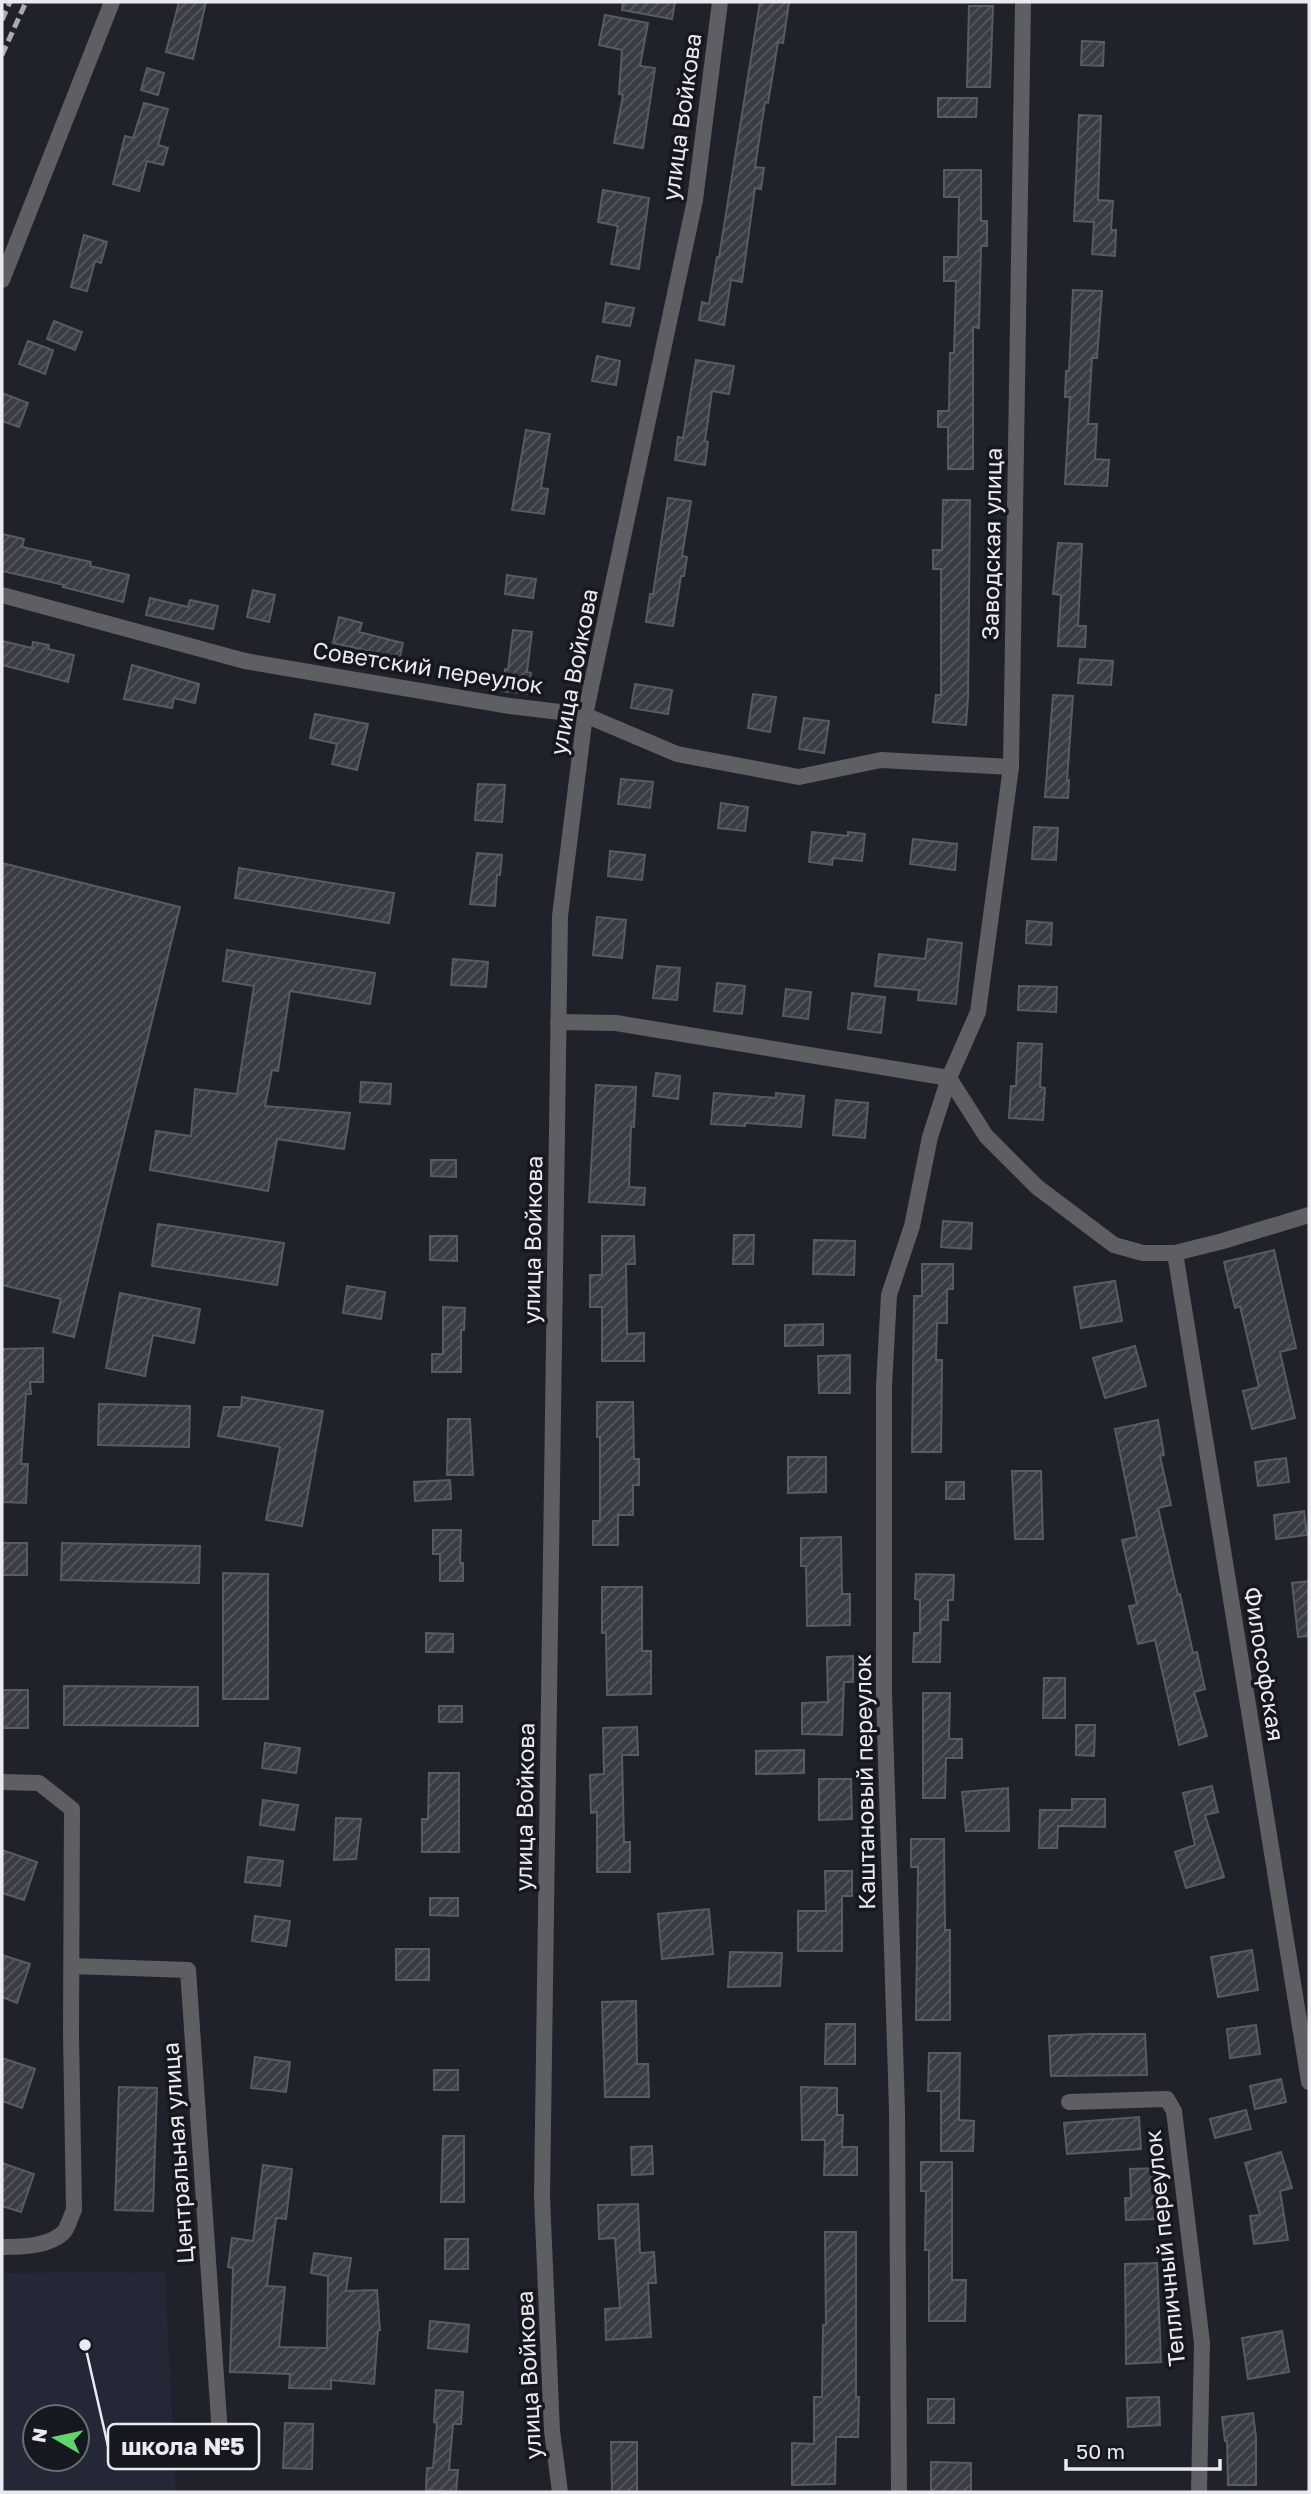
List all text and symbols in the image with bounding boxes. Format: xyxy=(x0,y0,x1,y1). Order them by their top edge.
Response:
street label: улица Войкова xyxy=(655,31,707,202)
street label: Заводская улица xyxy=(975,447,1007,641)
street label: улица Войкова xyxy=(543,586,603,757)
street label: Советский переулок xyxy=(311,635,546,699)
street label: улица Войкова xyxy=(517,1155,547,1325)
street label: Философская xyxy=(1239,1585,1291,1743)
street label: Каштановый переулок xyxy=(848,1654,880,1910)
street label: улица Войкова xyxy=(509,1722,539,1892)
street label: Центральная улица xyxy=(155,2041,199,2265)
street label: Тепличный переулок xyxy=(1138,2129,1190,2368)
street label: улица Войкова xyxy=(510,2290,546,2460)
north arrow xyxy=(21,2403,91,2473)
callout: школа №5 xyxy=(108,2424,259,2469)
text: N xyxy=(26,2426,51,2444)
scale bar xyxy=(1066,2428,1220,2472)
text: школа №5 xyxy=(121,2431,245,2460)
text: 50 m xyxy=(1076,2438,1125,2464)

